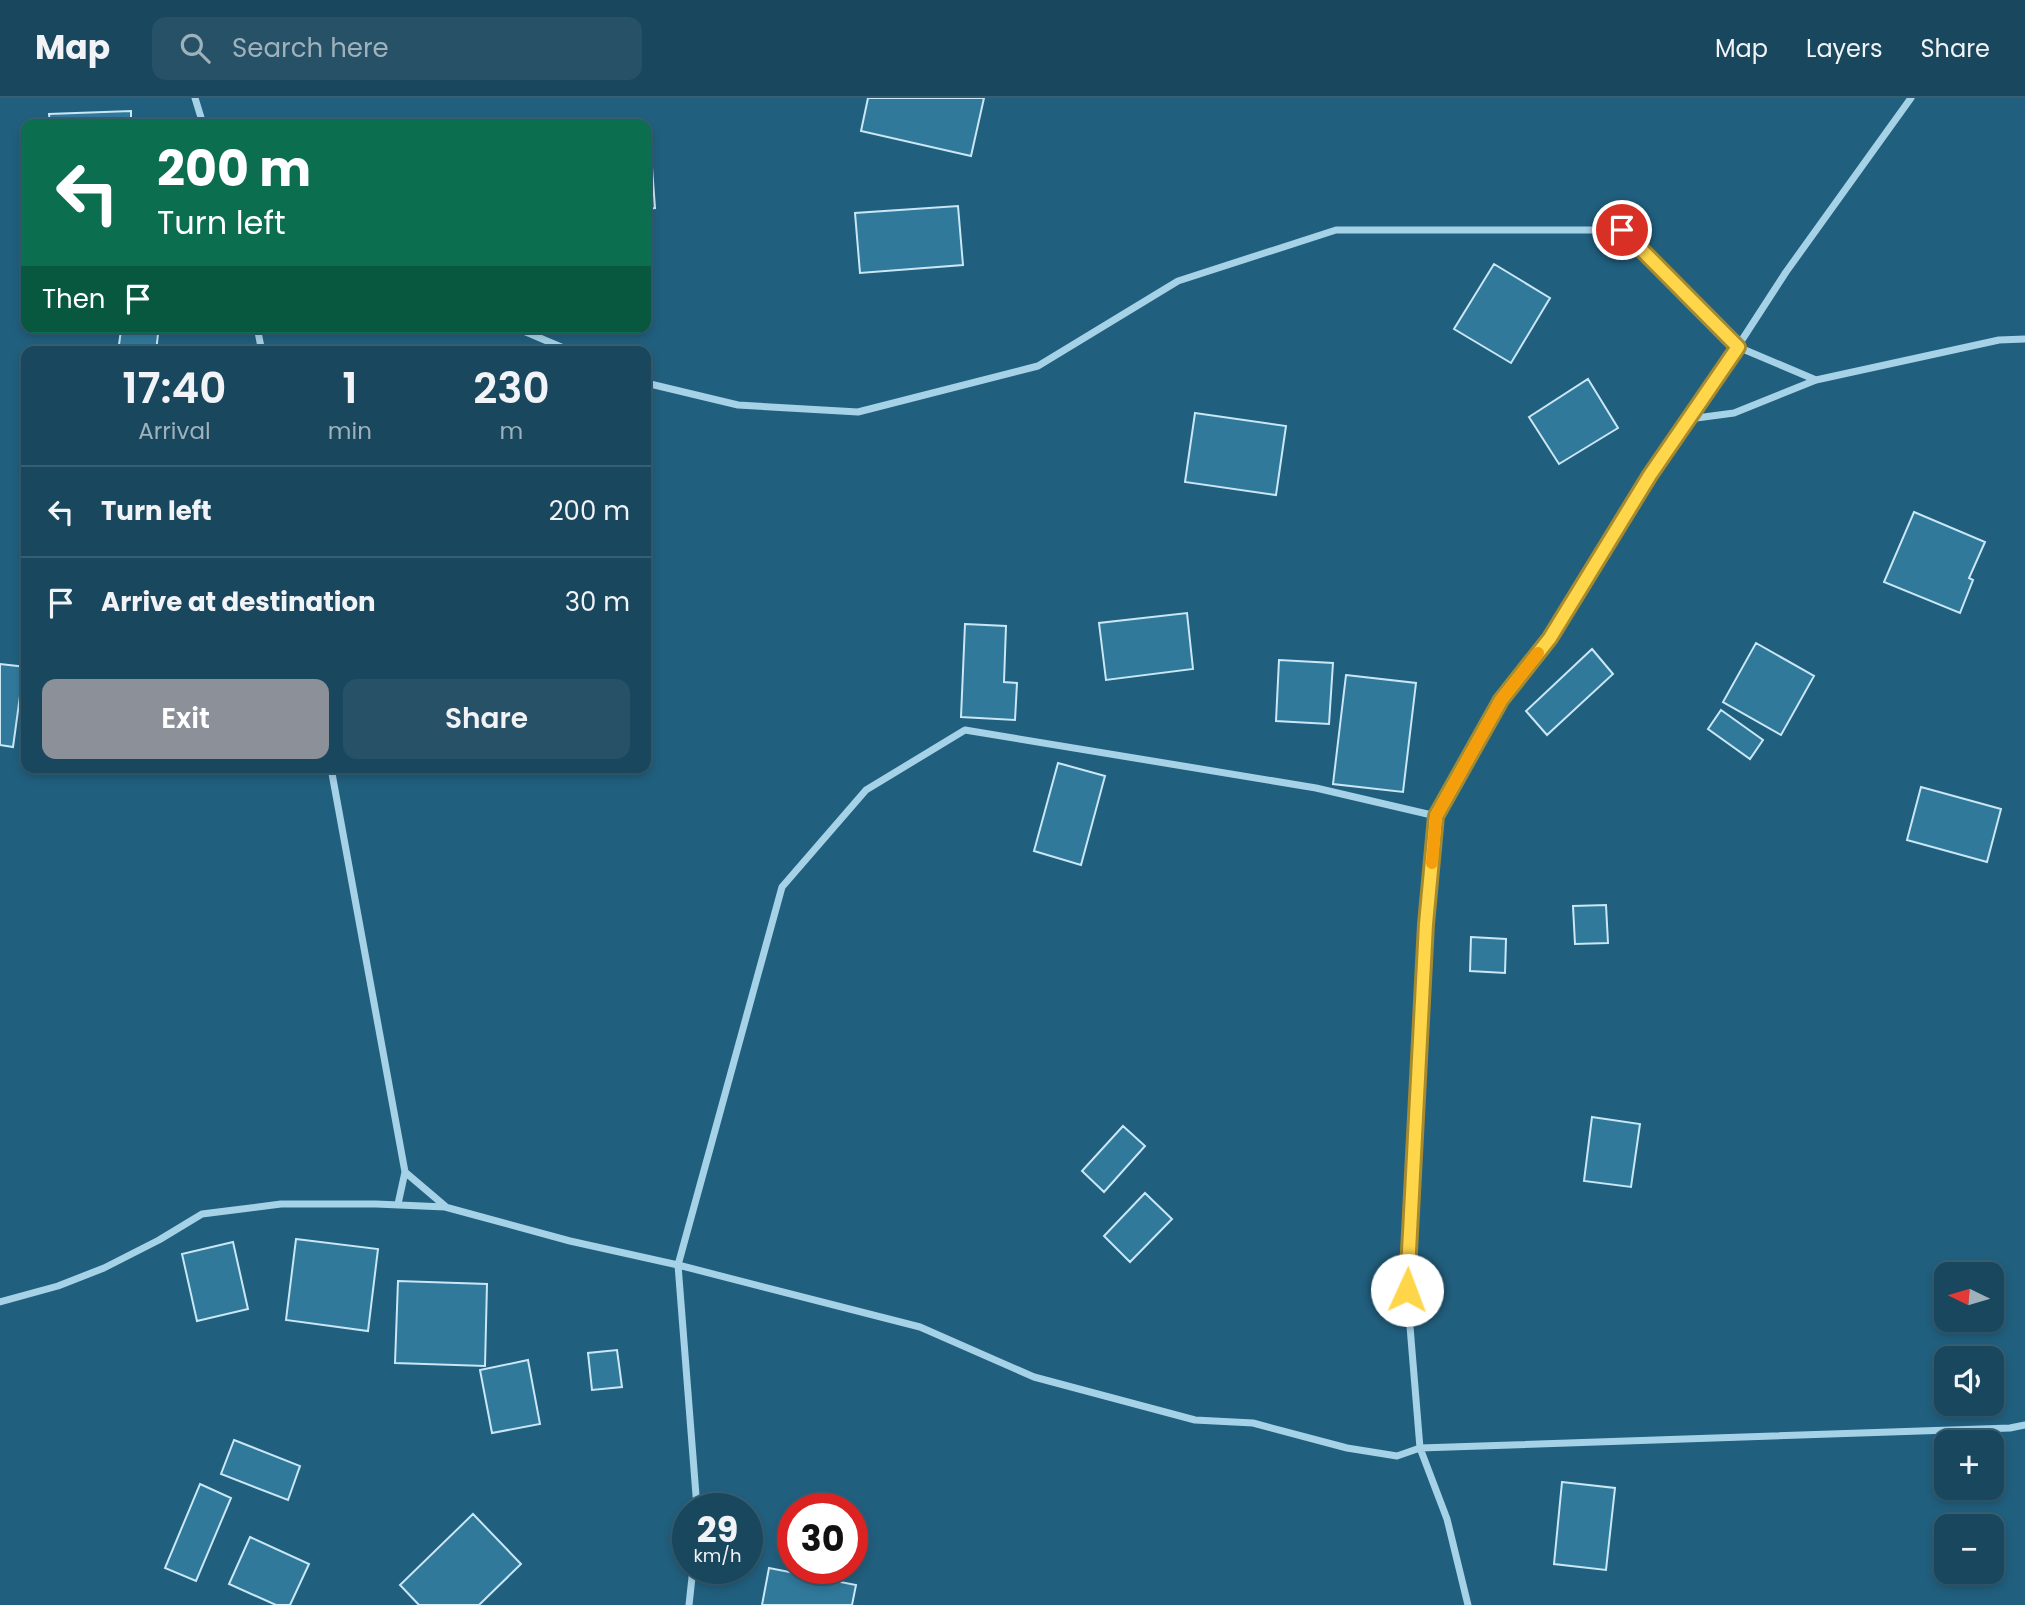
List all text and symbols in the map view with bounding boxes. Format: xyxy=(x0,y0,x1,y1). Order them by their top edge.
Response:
search box xyxy=(152,17,642,80)
text: Map xyxy=(35,24,110,71)
icon: search xyxy=(176,29,214,67)
text: Search here xyxy=(232,30,389,66)
text: Map xyxy=(1715,32,1768,65)
text: Layers xyxy=(1806,32,1882,65)
text: Share xyxy=(1920,32,1990,65)
text: 200 m xyxy=(157,135,311,203)
icon: left xyxy=(42,147,133,238)
text: Turn left xyxy=(157,200,286,245)
pin xyxy=(1592,200,1652,260)
icon: arrive xyxy=(1603,211,1641,249)
icon: arrive xyxy=(119,280,157,318)
text: Then xyxy=(42,281,105,317)
text: 17:40 xyxy=(122,359,227,418)
text: 1 xyxy=(342,359,357,418)
text: 230 xyxy=(473,359,550,418)
text: Arrival xyxy=(138,415,211,447)
text: min xyxy=(328,415,372,447)
text: m xyxy=(500,415,523,447)
icon: left xyxy=(42,493,80,531)
text: Turn left xyxy=(101,493,212,529)
text: 200 m xyxy=(549,493,630,529)
icon: arrive xyxy=(42,584,80,622)
text: Arrive at destination xyxy=(101,584,376,620)
text: 30 m xyxy=(565,584,630,620)
button: Exit xyxy=(42,679,329,759)
button: Share xyxy=(343,679,630,759)
position arrow xyxy=(1370,1253,1444,1327)
north arrow xyxy=(1934,1262,2004,1332)
map controls xyxy=(1934,1262,2004,1584)
button: sound xyxy=(1934,1346,2004,1416)
button: + xyxy=(1934,1430,2004,1500)
speed limit sign: 30 xyxy=(777,1493,868,1584)
text: 29 xyxy=(697,1505,738,1554)
button: − xyxy=(1934,1514,2004,1584)
text: km/h xyxy=(694,1543,741,1568)

